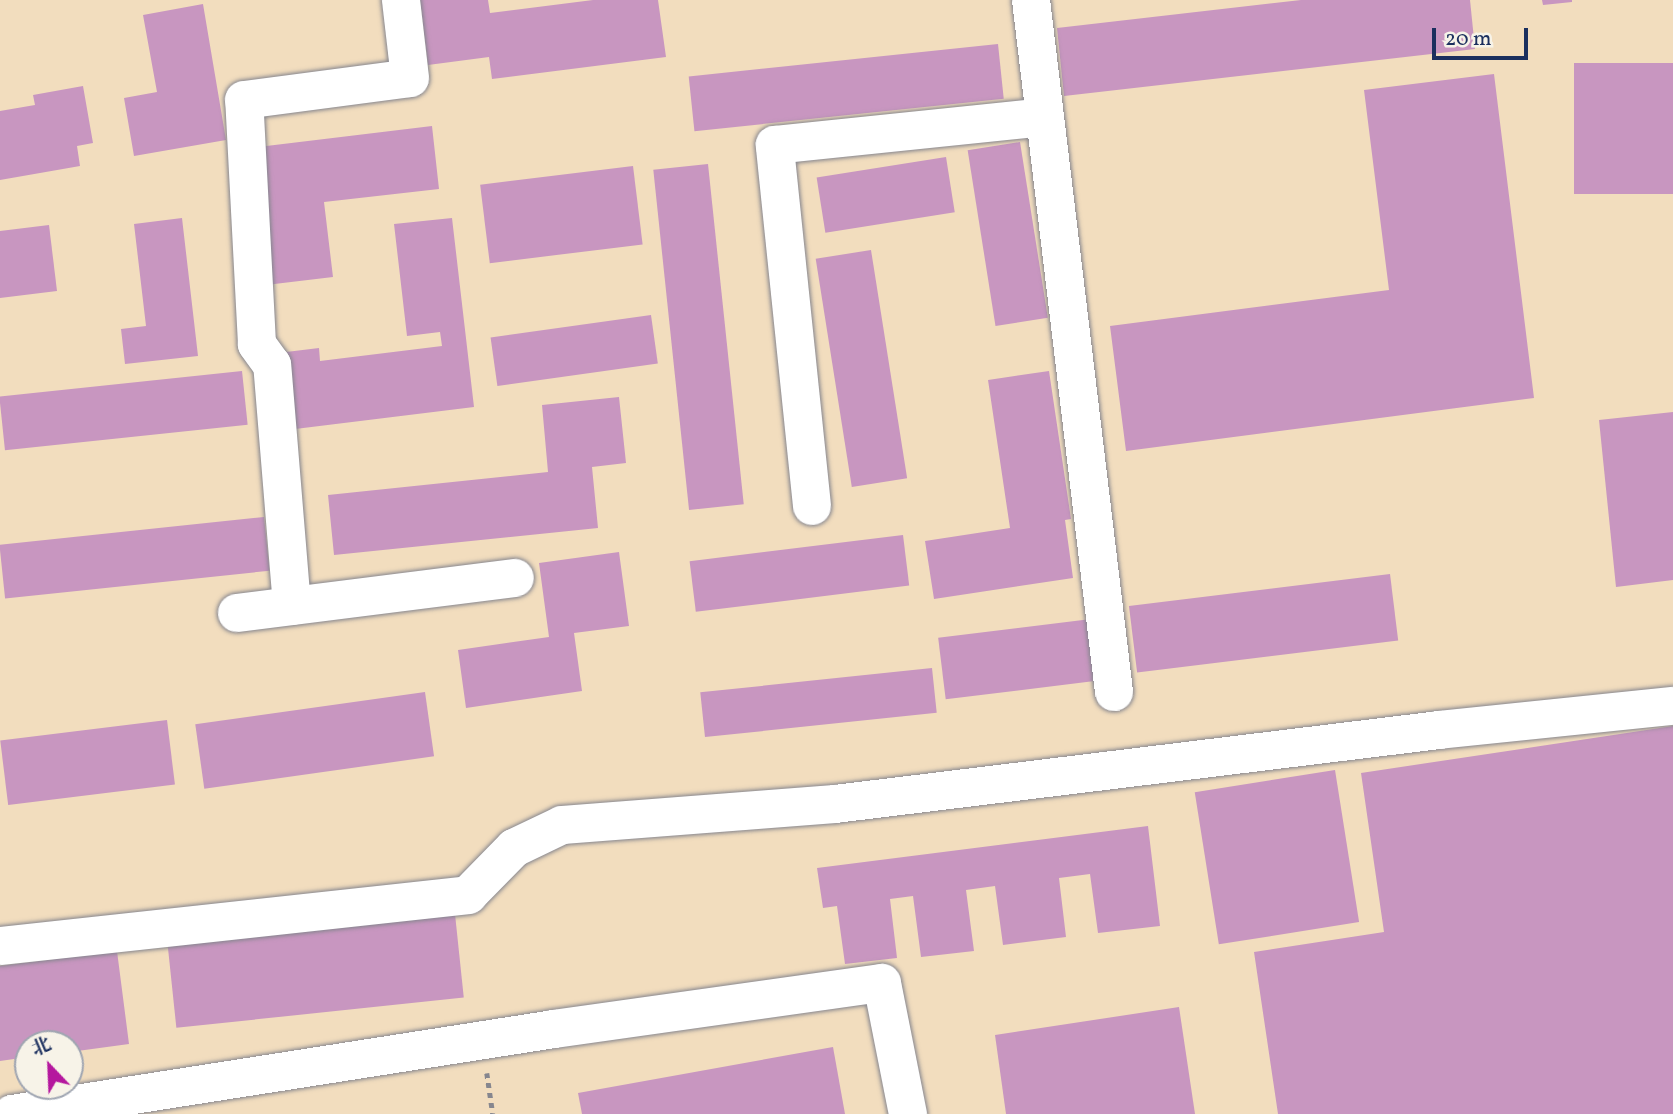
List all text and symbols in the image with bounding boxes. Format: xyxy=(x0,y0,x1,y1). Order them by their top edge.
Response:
scale bar xyxy=(1435,14,1531,58)
text: 20 m xyxy=(1445,25,1491,54)
north arrow xyxy=(14,1030,84,1100)
text: 北 xyxy=(28,1032,55,1063)

